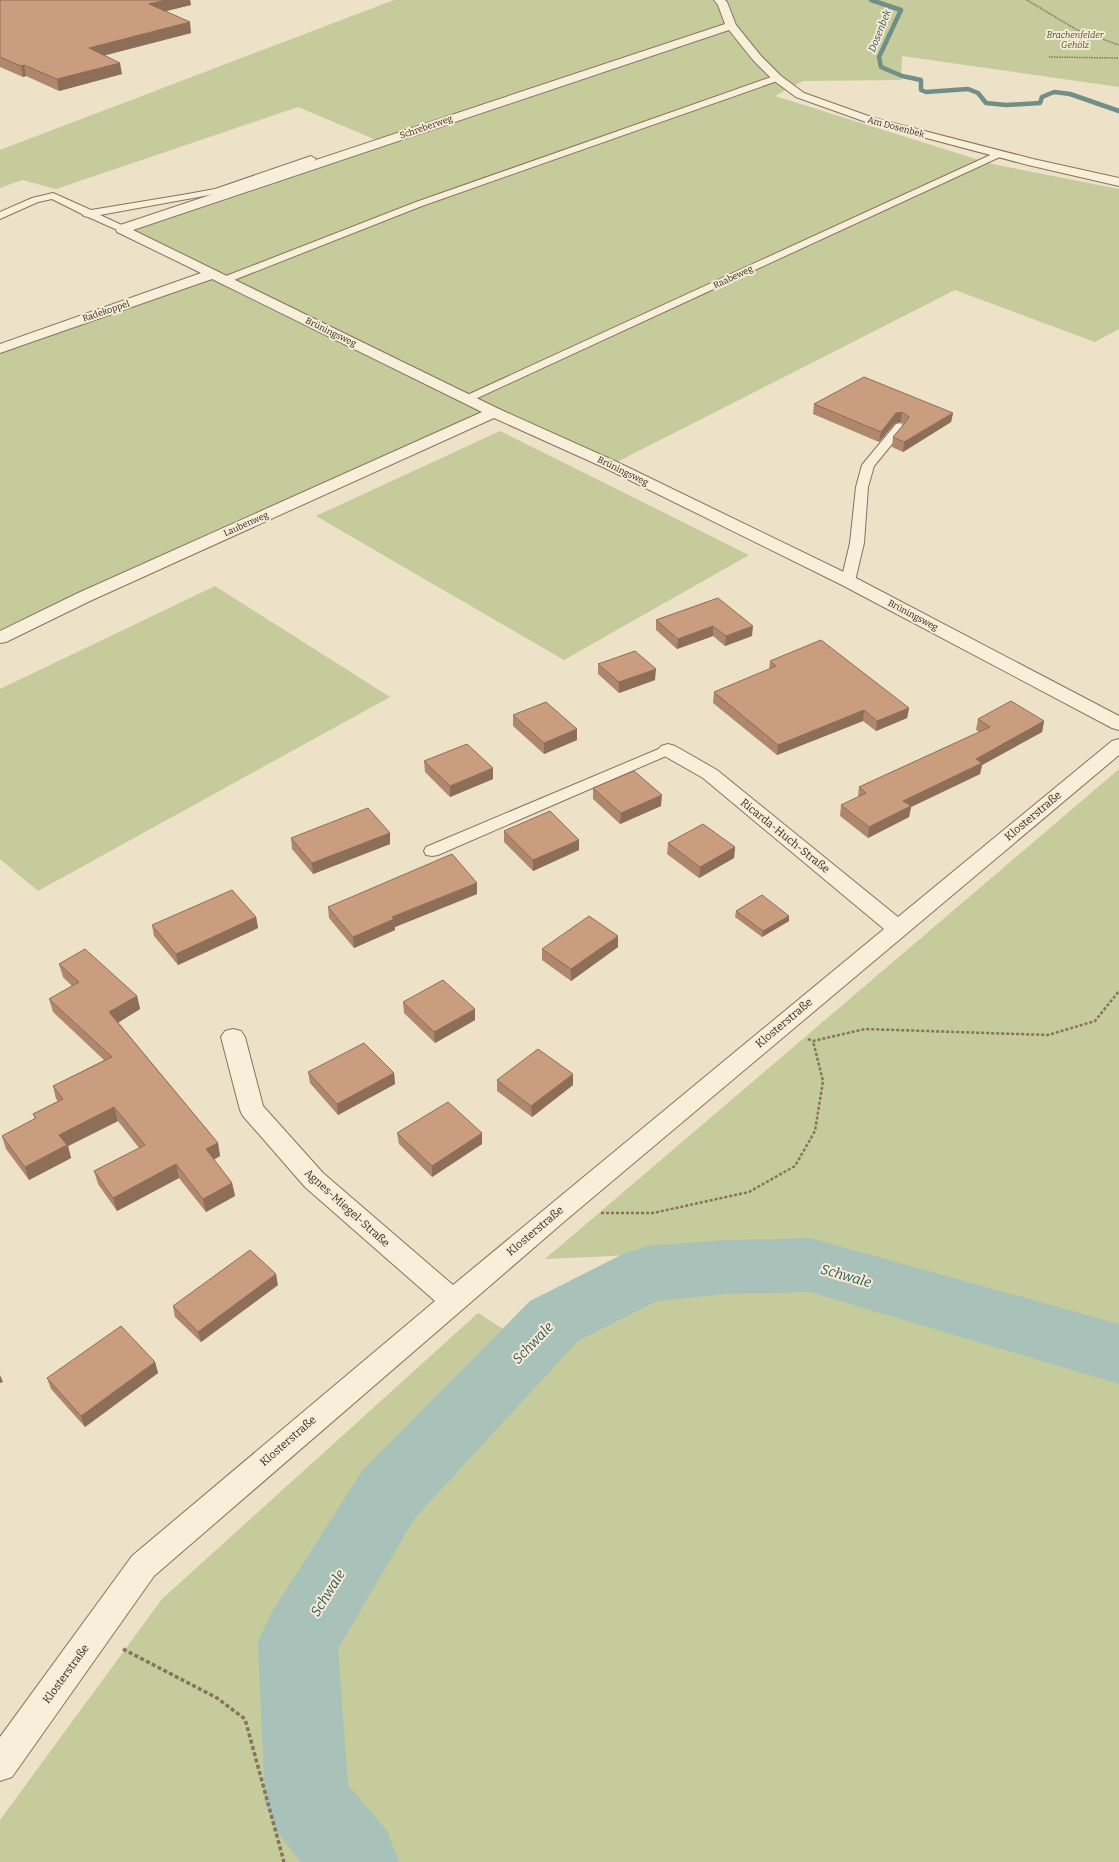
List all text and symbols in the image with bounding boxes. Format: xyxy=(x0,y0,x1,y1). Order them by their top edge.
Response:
water label: Dosenbek xyxy=(866,7,894,54)
park label: Brachenfelder Gehölz xyxy=(1046,30,1104,50)
street label: Schreberweg xyxy=(398,113,454,141)
street label: Am Dosenbek xyxy=(867,115,926,140)
street label: Raabeweg xyxy=(712,263,754,291)
street label: Radekoppel xyxy=(81,298,131,324)
street label: Brüningsweg xyxy=(304,315,358,349)
street label: Brüningsweg xyxy=(596,454,650,488)
street label: Laubenweg xyxy=(222,510,270,538)
street label: Brüningsweg xyxy=(886,598,940,632)
street label: Klosterstraße xyxy=(1002,789,1064,843)
street label: Ricarda-Huch-Straße xyxy=(738,796,832,876)
street label: Klosterstraße xyxy=(753,996,815,1050)
street label: Agnes-Miegel-Straße xyxy=(302,1166,392,1250)
street label: Klosterstraße xyxy=(504,1204,566,1258)
water label: Schwale xyxy=(819,1261,873,1291)
water label: Schwale xyxy=(509,1318,557,1368)
street label: Klosterstraße xyxy=(257,1413,319,1469)
water label: Schwale xyxy=(307,1566,349,1620)
street label: Klosterstraße xyxy=(40,1642,92,1706)

